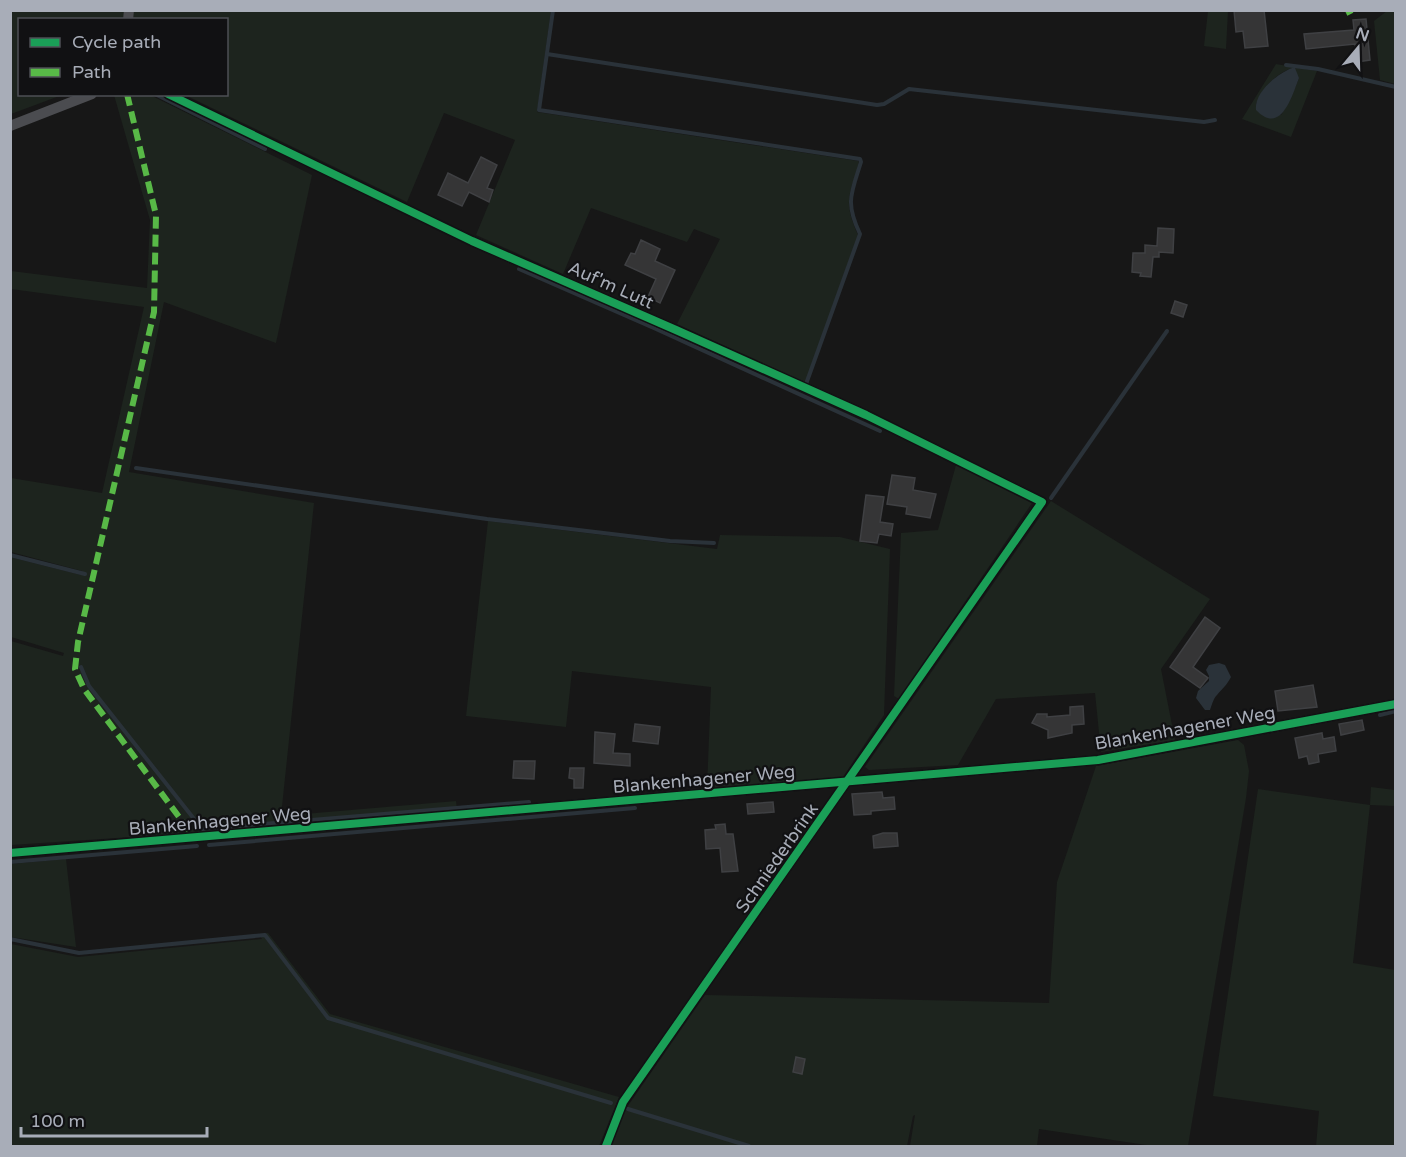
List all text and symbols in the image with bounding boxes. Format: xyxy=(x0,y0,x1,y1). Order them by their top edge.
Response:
legend xyxy=(18,18,228,96)
north arrow xyxy=(1328,18,1388,78)
text: N xyxy=(1353,23,1372,46)
text: Cycle path xyxy=(72,31,161,53)
text: Path xyxy=(72,61,111,83)
street label: Auf'm Lutt xyxy=(565,256,657,314)
street label: Blankenhagener Weg xyxy=(1093,701,1277,755)
street label: Blankenhagener Weg xyxy=(612,760,796,798)
street label: Schniederbrink xyxy=(731,799,823,917)
street label: Blankenhagener Weg xyxy=(128,802,312,840)
scale bar xyxy=(21,1100,207,1138)
text: 100 m xyxy=(30,1110,85,1132)

